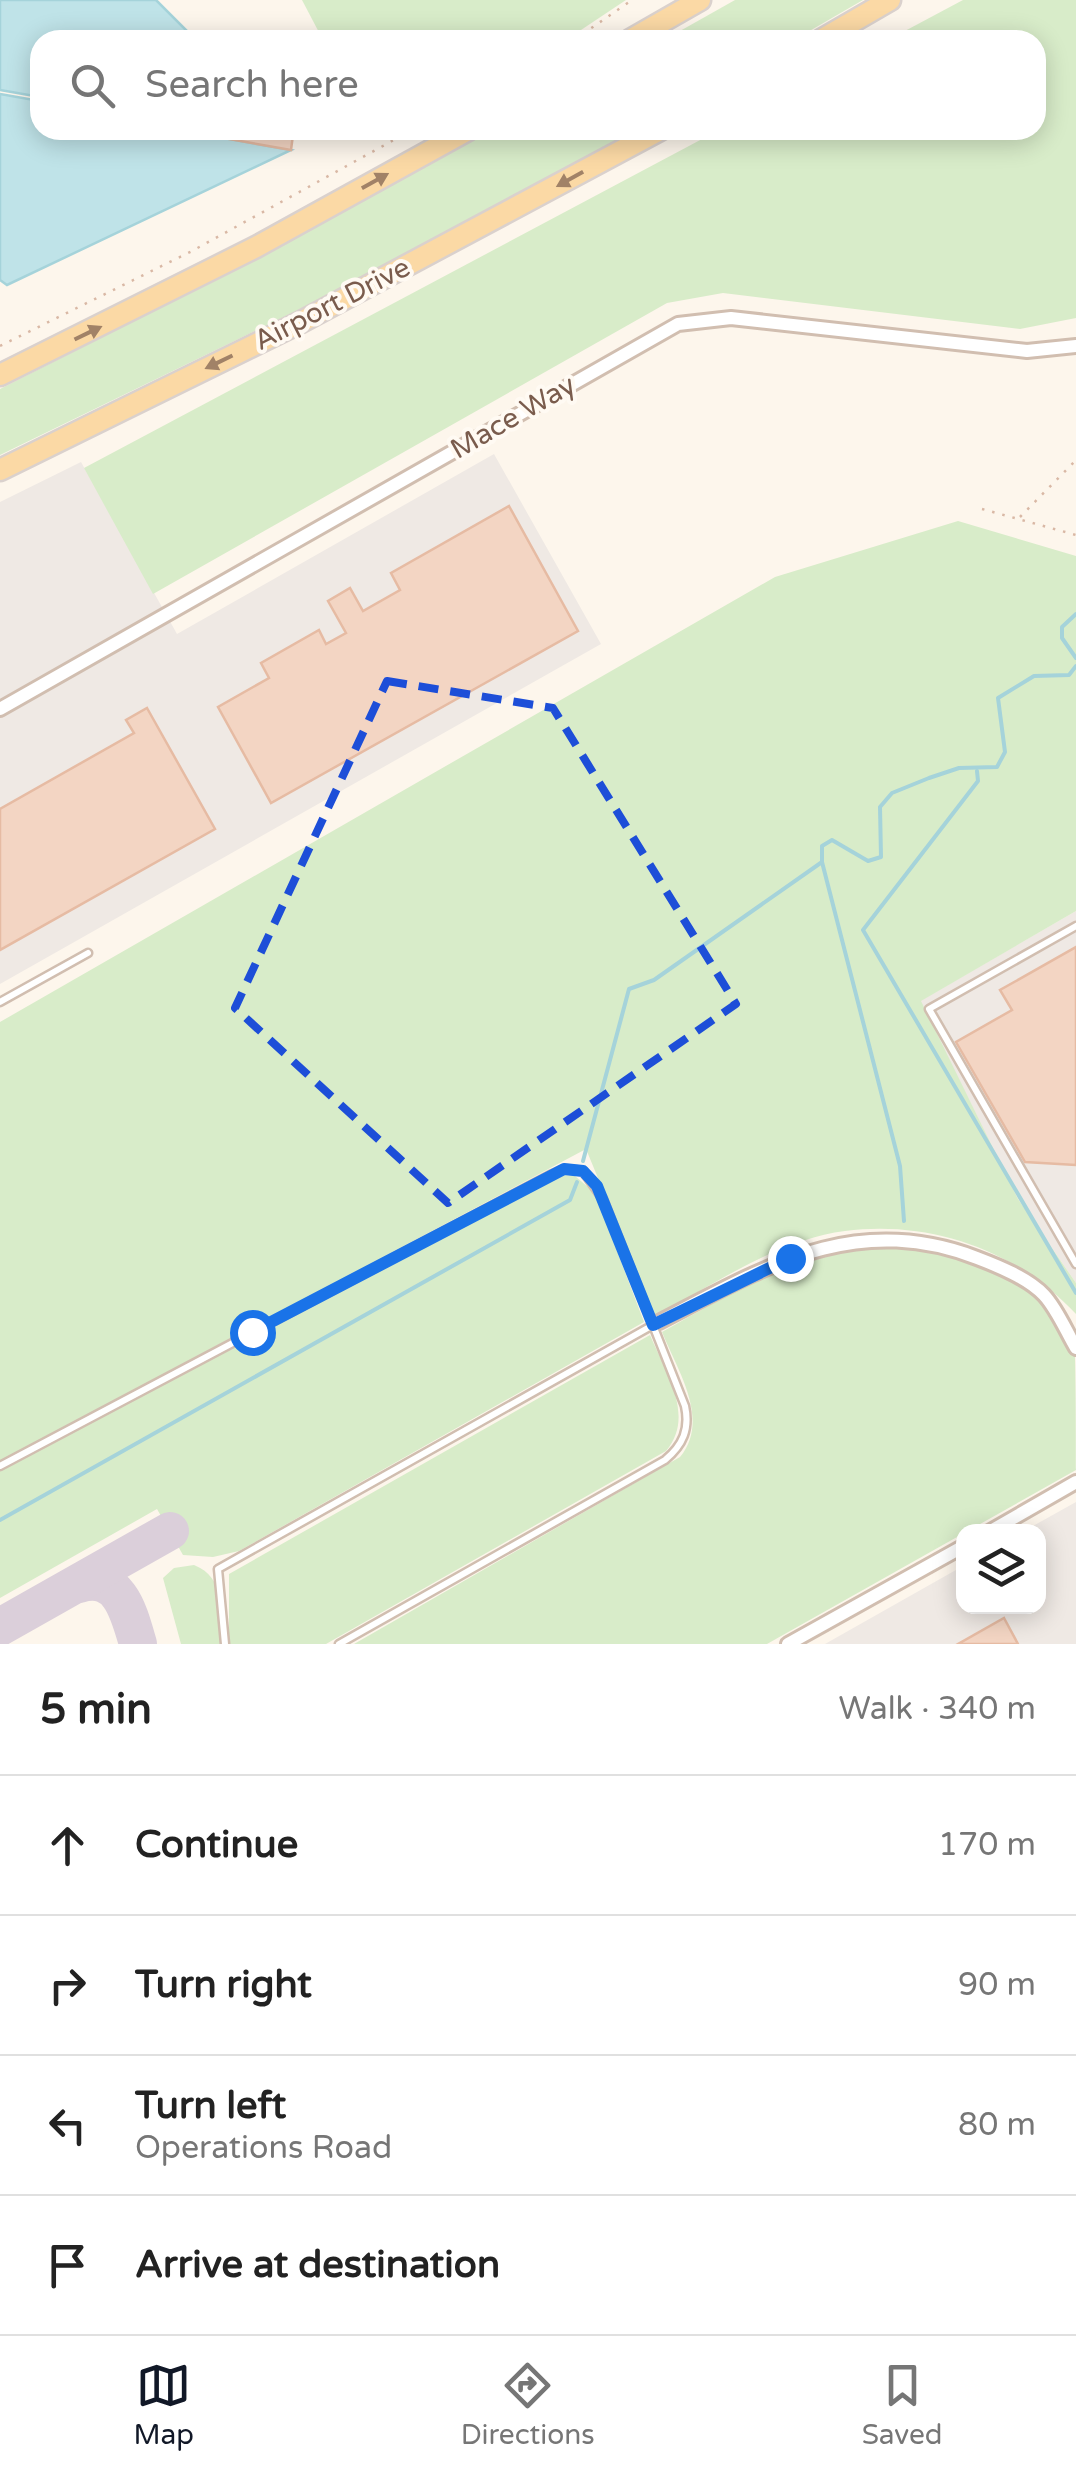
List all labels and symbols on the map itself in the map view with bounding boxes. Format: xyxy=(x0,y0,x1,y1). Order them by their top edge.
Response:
one-way arrow xyxy=(555,171,584,188)
one-way arrow xyxy=(361,173,390,190)
street label: Airport Drive xyxy=(248,250,416,358)
one-way arrow xyxy=(74,325,103,342)
one-way arrow xyxy=(205,353,234,370)
street label: Mace Way xyxy=(445,368,581,466)
route end xyxy=(768,1236,814,1282)
route start xyxy=(230,1310,276,1356)

